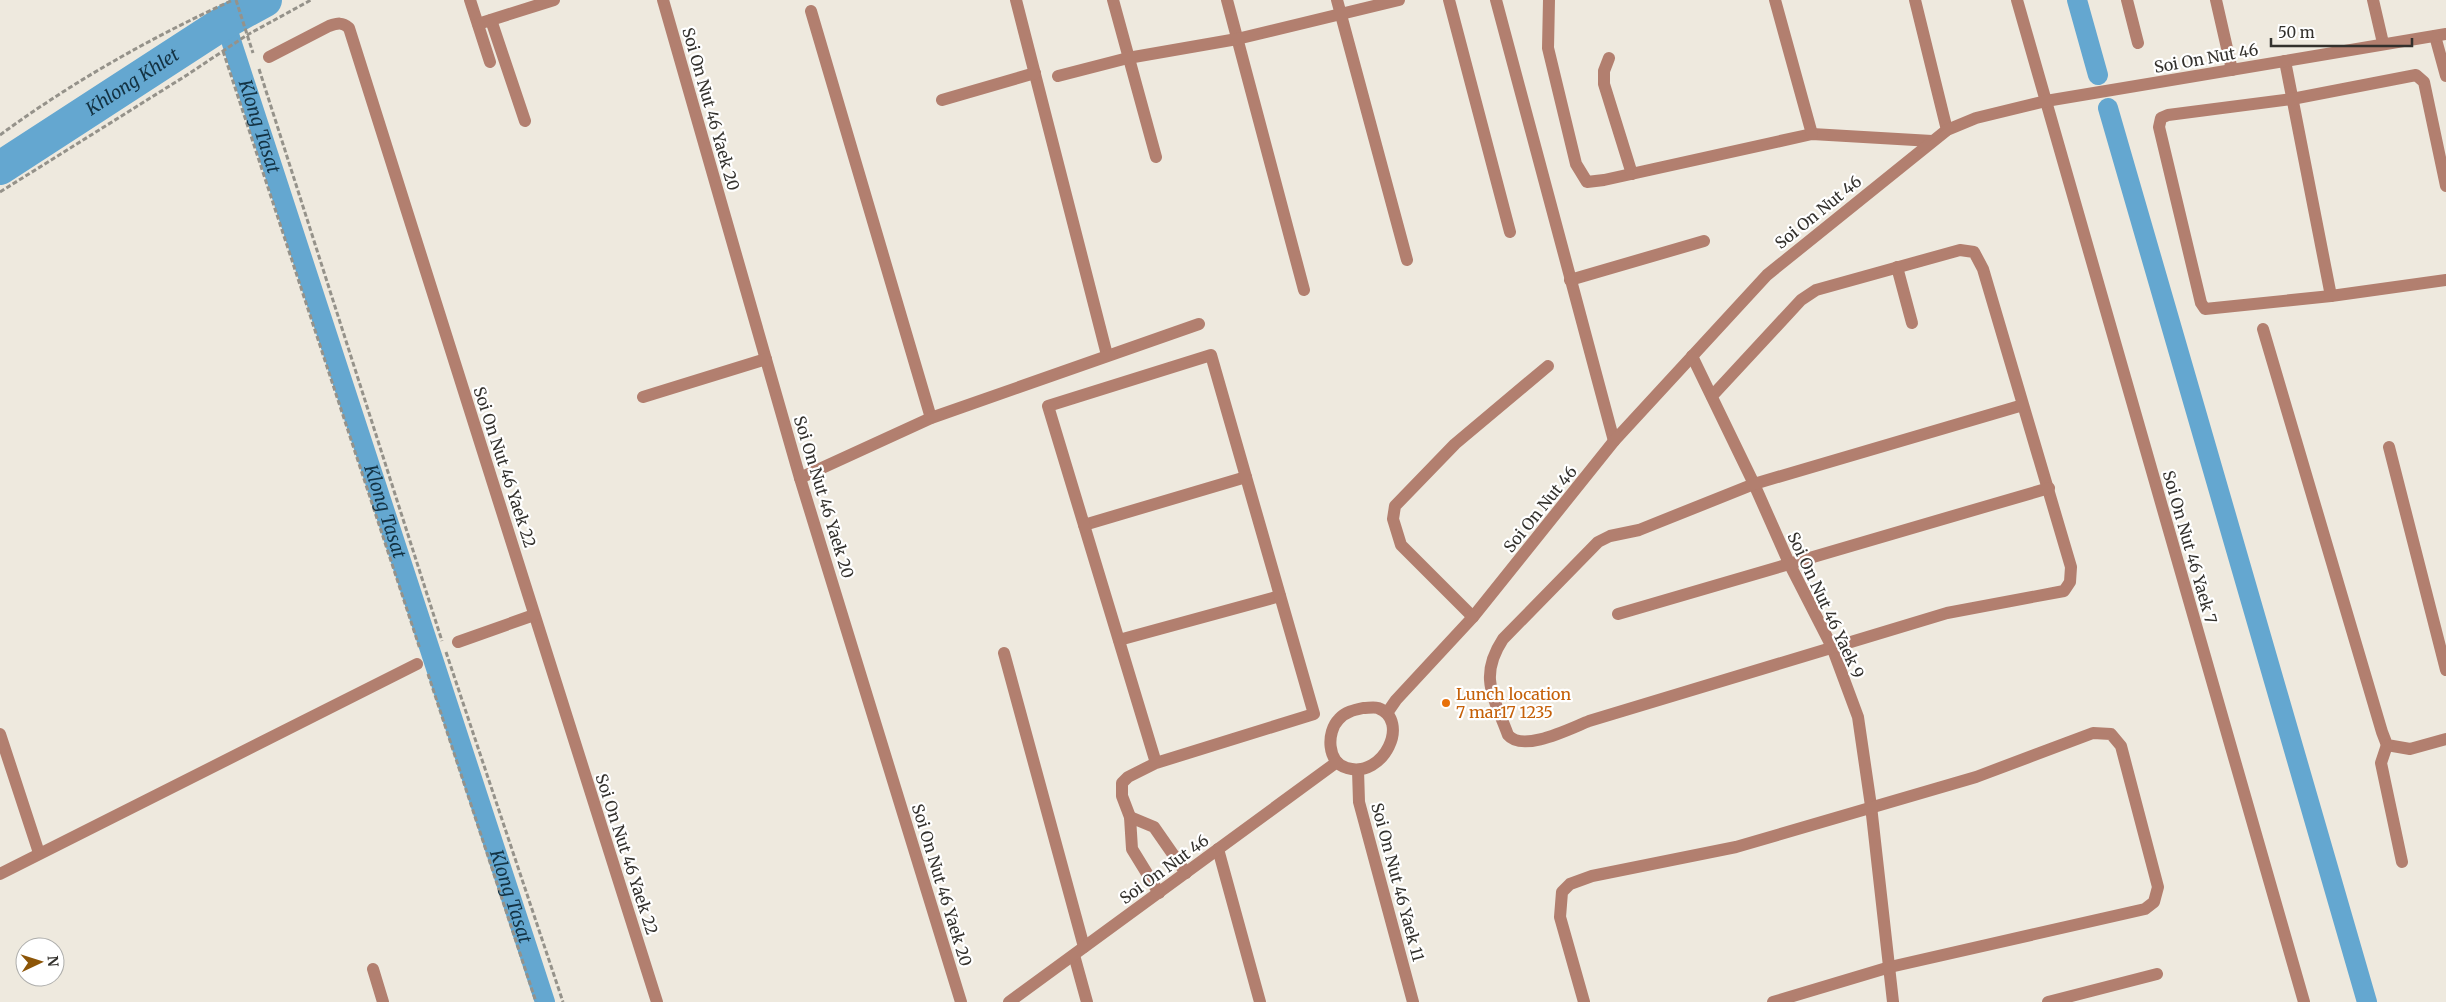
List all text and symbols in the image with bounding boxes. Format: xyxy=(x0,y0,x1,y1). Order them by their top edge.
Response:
scale bar xyxy=(2271,15,2412,47)
text: 50 m xyxy=(2278,23,2315,42)
street label: Soi On Nut 46 Yaek 20 xyxy=(678,25,744,193)
street label: Soi On Nut 46 xyxy=(2152,39,2260,77)
water label: Khlong Khlet xyxy=(81,43,184,121)
water label: Klong Tasat xyxy=(233,76,286,177)
street label: Soi On Nut 46 xyxy=(1771,171,1865,253)
street label: Soi On Nut 46 Yaek 22 xyxy=(470,384,540,550)
street label: Soi On Nut 46 Yaek 20 xyxy=(790,413,858,581)
water label: Klong Tasat xyxy=(359,461,412,562)
street label: Soi On Nut 46 xyxy=(1499,462,1581,556)
street label: Soi On Nut 46 Yaek 7 xyxy=(2159,468,2221,626)
street label: Soi On Nut 46 Yaek 9 xyxy=(1783,529,1869,681)
place label: Lunch location 7 mar17 1235 xyxy=(1456,684,1571,722)
marker: Lunch location 7 mar17 1235 xyxy=(1440,697,1452,709)
street label: Soi On Nut 46 Yaek 22 xyxy=(592,771,662,937)
street label: Soi On Nut 46 Yaek 20 xyxy=(908,801,976,969)
street label: Soi On Nut 46 Yaek 11 xyxy=(1367,801,1429,963)
street label: Soi On Nut 46 xyxy=(1115,830,1213,908)
water label: Klong Tasat xyxy=(485,846,537,947)
north arrow xyxy=(15,937,65,987)
text: N xyxy=(44,955,62,967)

